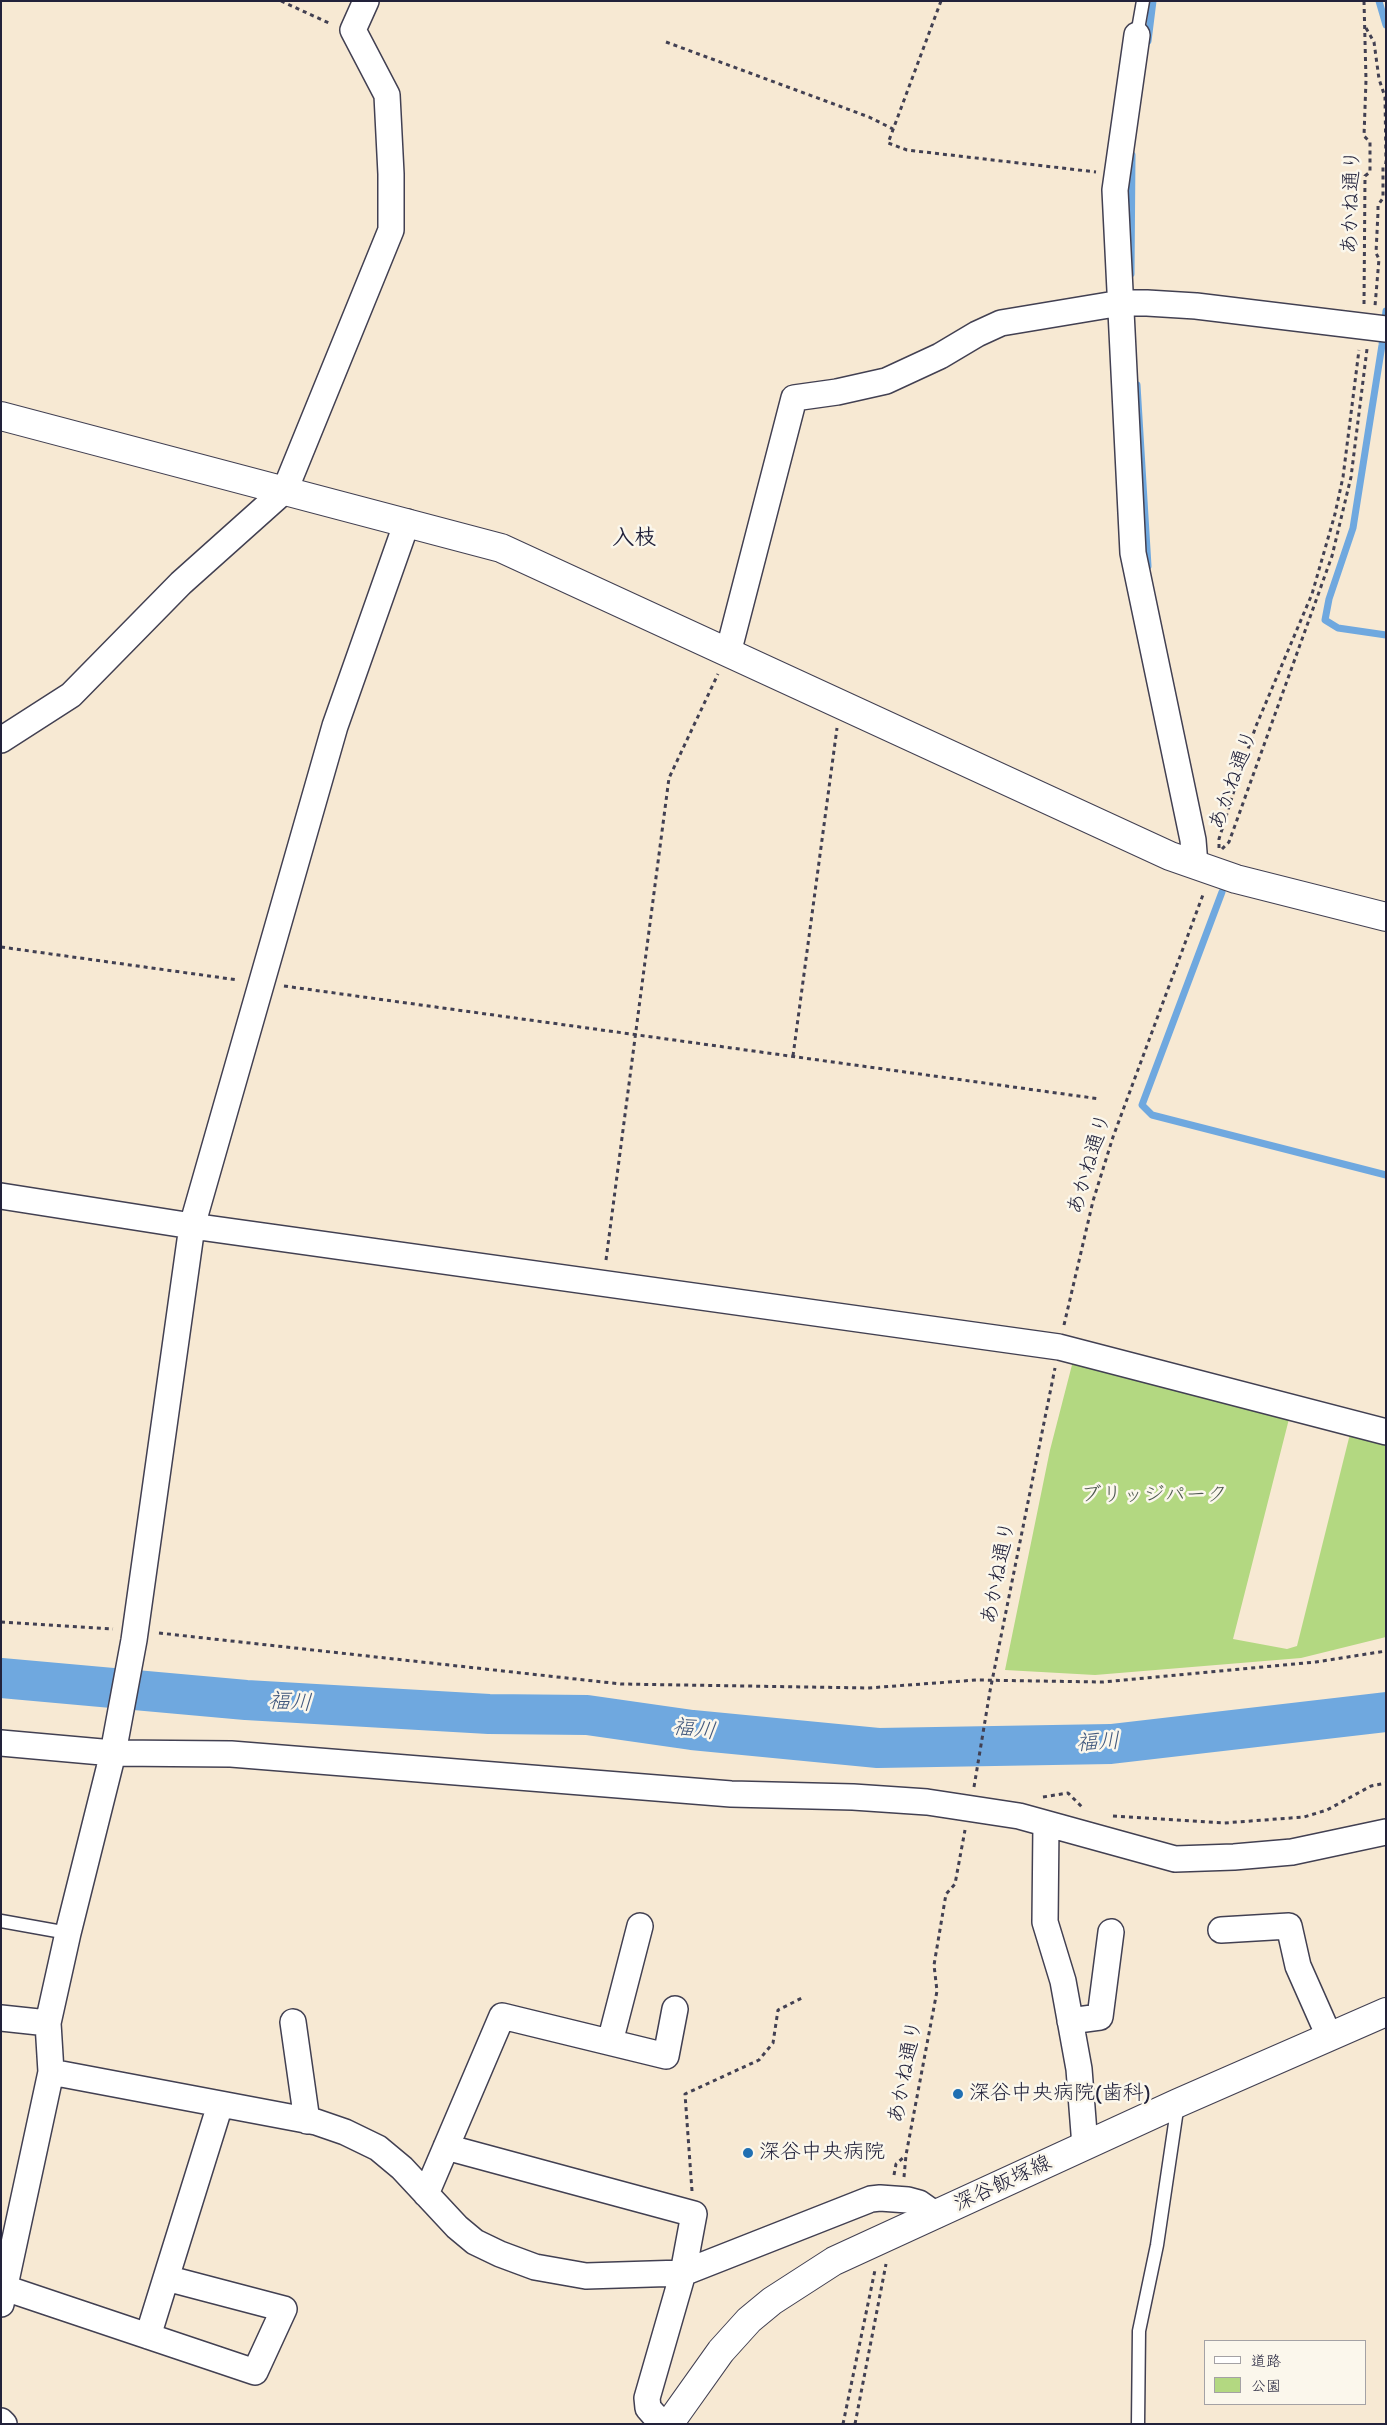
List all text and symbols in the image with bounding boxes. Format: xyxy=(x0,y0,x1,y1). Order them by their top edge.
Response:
street label: あかね通り xyxy=(1338,149,1366,255)
district label: 入枝 xyxy=(612,525,656,551)
street label: あかね通り xyxy=(1204,726,1264,834)
street label: あかね通り xyxy=(1063,1110,1117,1218)
park label: ブリッジパーク xyxy=(1081,1483,1227,1509)
street label: あかね通り xyxy=(977,1519,1021,1627)
water label: 福川 xyxy=(267,1689,313,1717)
water label: 福川 xyxy=(671,1714,717,1746)
water label: 福川 xyxy=(1075,1729,1121,1757)
street label: あかね通り xyxy=(884,2018,928,2126)
place label: 深谷中央病院(歯科) xyxy=(969,2081,1151,2107)
marker: 深谷中央病院(歯科) xyxy=(951,2087,965,2101)
place label: 深谷中央病院 xyxy=(759,2140,885,2166)
marker: 深谷中央病院 xyxy=(741,2146,755,2160)
street label: 深谷飯塚線 xyxy=(950,2150,1056,2218)
legend xyxy=(1204,2340,1367,2405)
text: 道路 xyxy=(1251,2352,1281,2370)
text: 公園 xyxy=(1251,2377,1281,2395)

